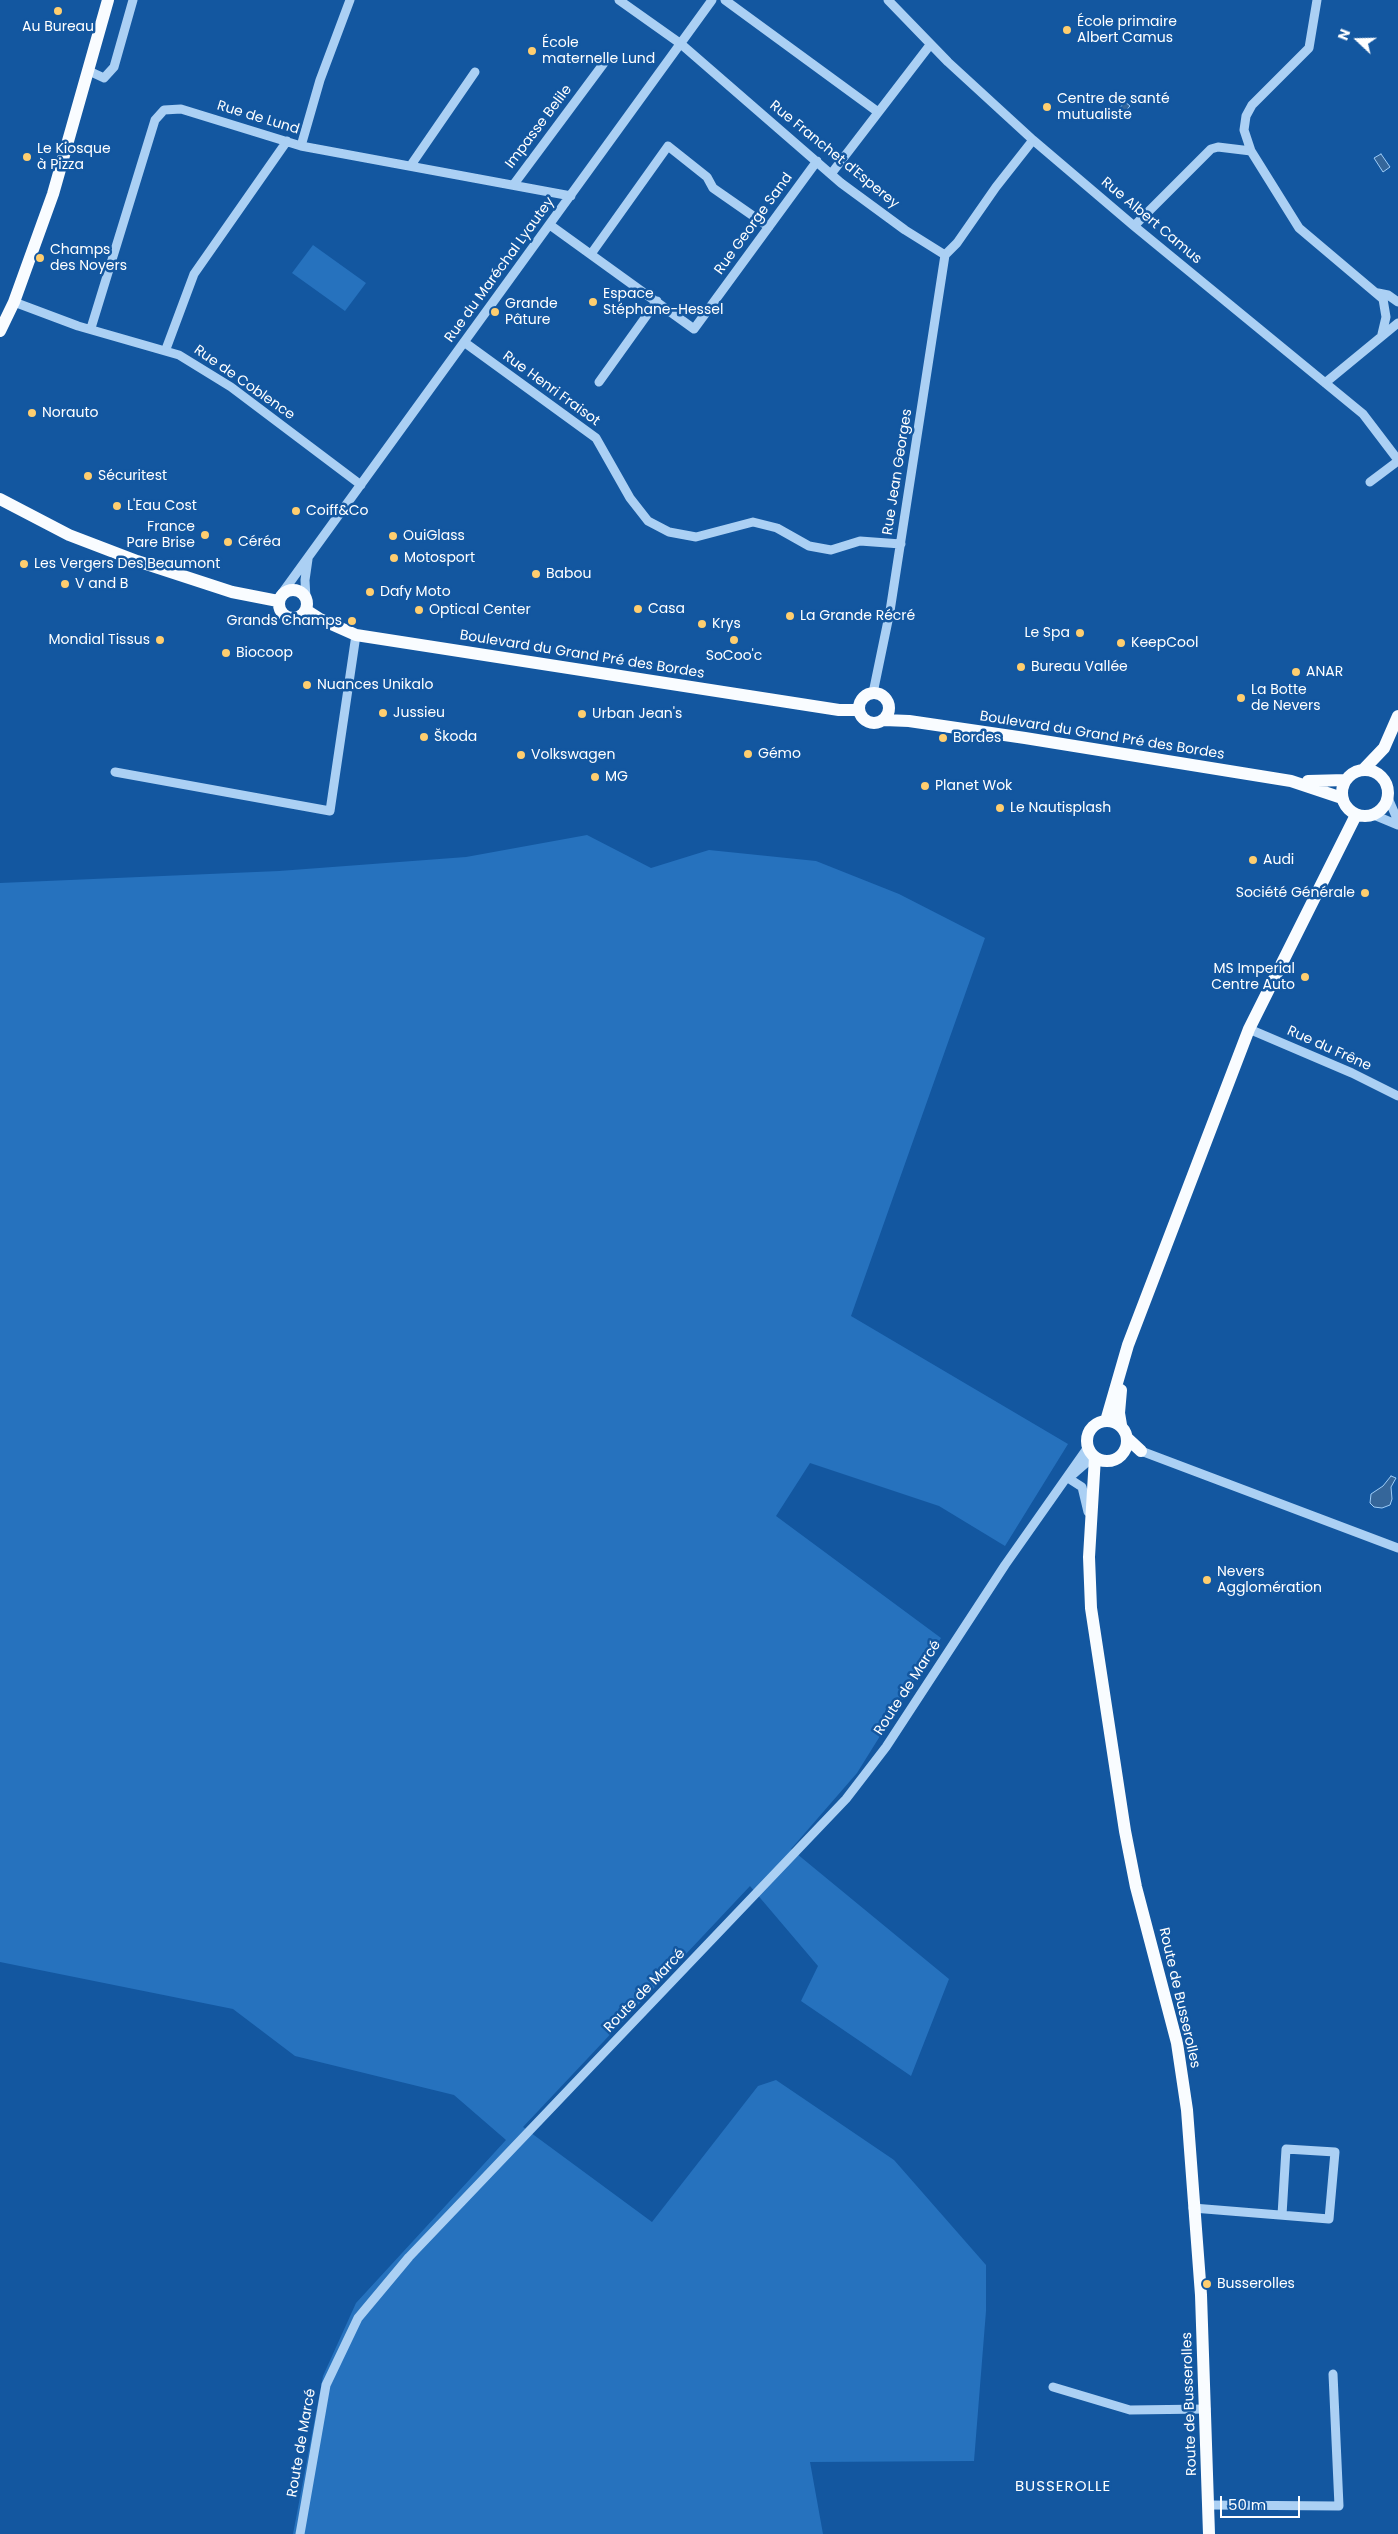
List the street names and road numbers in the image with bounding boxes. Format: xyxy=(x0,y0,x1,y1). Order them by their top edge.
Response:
street label: Impasse Belile xyxy=(502,82,576,172)
street label: Rue de Lund xyxy=(215,98,301,138)
street label: Rue Franchet d'Esperey xyxy=(766,98,902,212)
street label: Rue George Sand xyxy=(711,170,797,278)
street label: Rue Albert Camus xyxy=(1097,174,1205,268)
street label: Rue du Maréchal Lyautey xyxy=(442,194,558,346)
street label: Rue de Coblence xyxy=(190,342,298,424)
street label: Rue Henri Fraisot xyxy=(499,348,603,430)
street label: Rue Jean Georges xyxy=(880,408,916,536)
street label: Boulevard du Grand Pré des Bordes xyxy=(458,627,706,683)
street label: Boulevard du Grand Pré des Bordes xyxy=(978,708,1226,764)
street label: Rue du Frêne xyxy=(1284,1023,1374,1075)
street label: Route de Marcé xyxy=(871,1637,945,1739)
street label: Route de Busserolles xyxy=(1155,1926,1203,2070)
street label: Route de Marcé xyxy=(601,1946,689,2036)
street label: Route de Busserolles xyxy=(1179,2332,1201,2476)
street label: Route de Marcé xyxy=(284,2388,320,2498)

